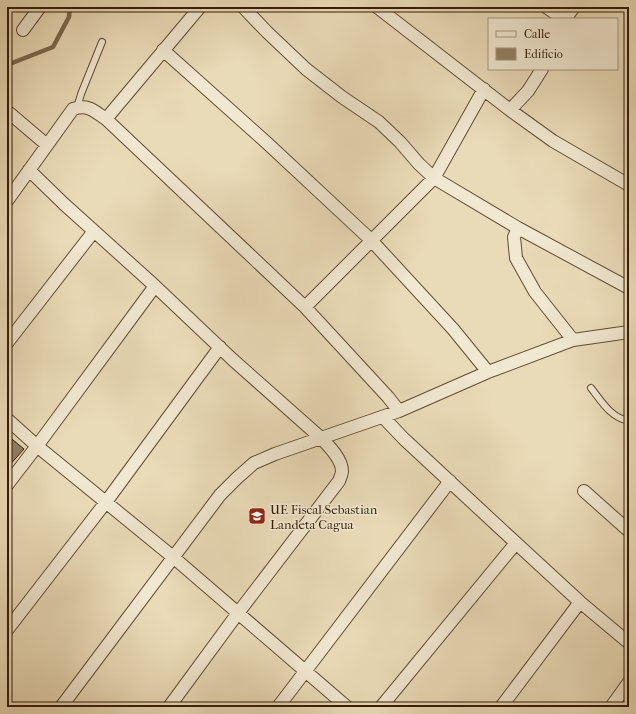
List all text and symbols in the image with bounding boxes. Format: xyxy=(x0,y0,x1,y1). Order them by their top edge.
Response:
legend xyxy=(488,18,618,70)
text: Calle xyxy=(524,27,550,41)
text: Edificio xyxy=(524,47,563,61)
place label: UE Fiscal Sebastian Landeta Cagua xyxy=(270,502,378,532)
school or university icon: UE Fiscal Sebastian Landeta Cagua xyxy=(247,506,267,526)

